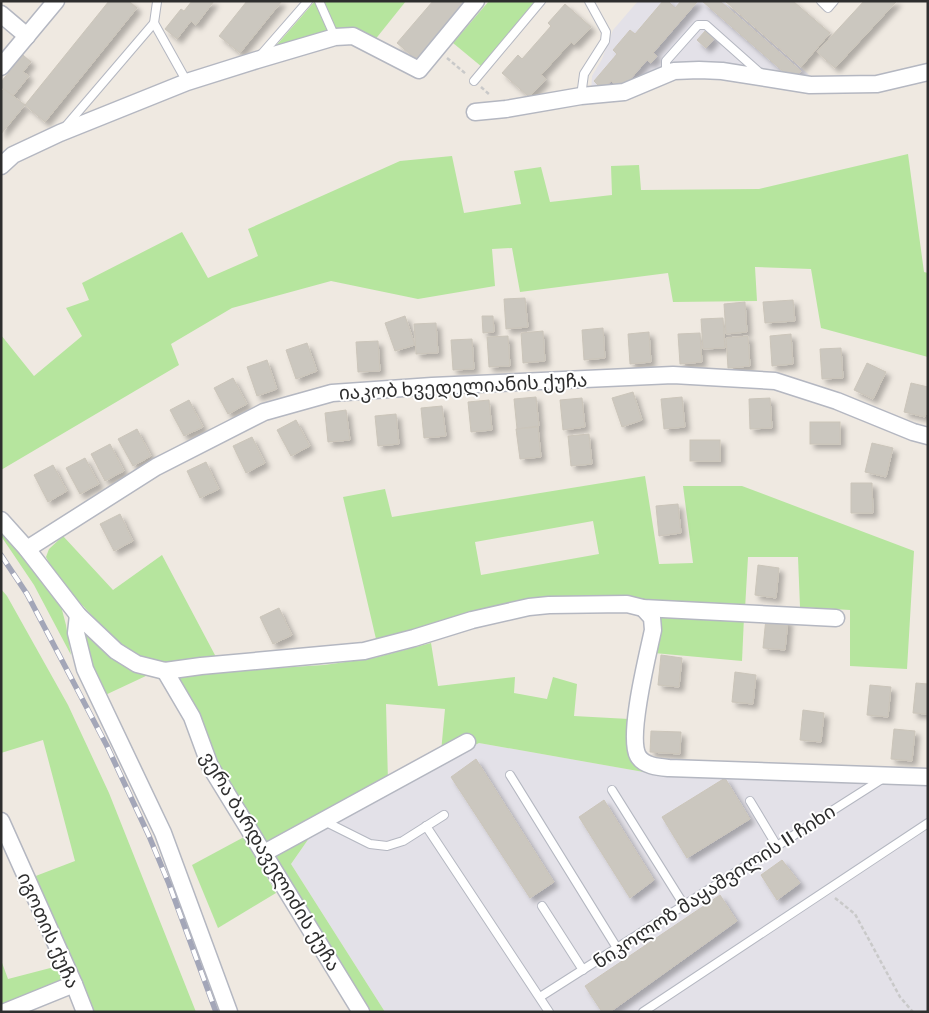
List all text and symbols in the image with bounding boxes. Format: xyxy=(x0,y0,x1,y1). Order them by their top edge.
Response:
street label: იაკობ ხვედელიანის ქუჩა xyxy=(338,369,588,405)
street label: ვერა ბარდაველიძის ქუჩა xyxy=(195,747,345,976)
street label: ნიკოლოზ მაყაშვილის II ჩიხი xyxy=(589,799,840,974)
street label: იგოთის ქუჩა xyxy=(12,869,84,992)

